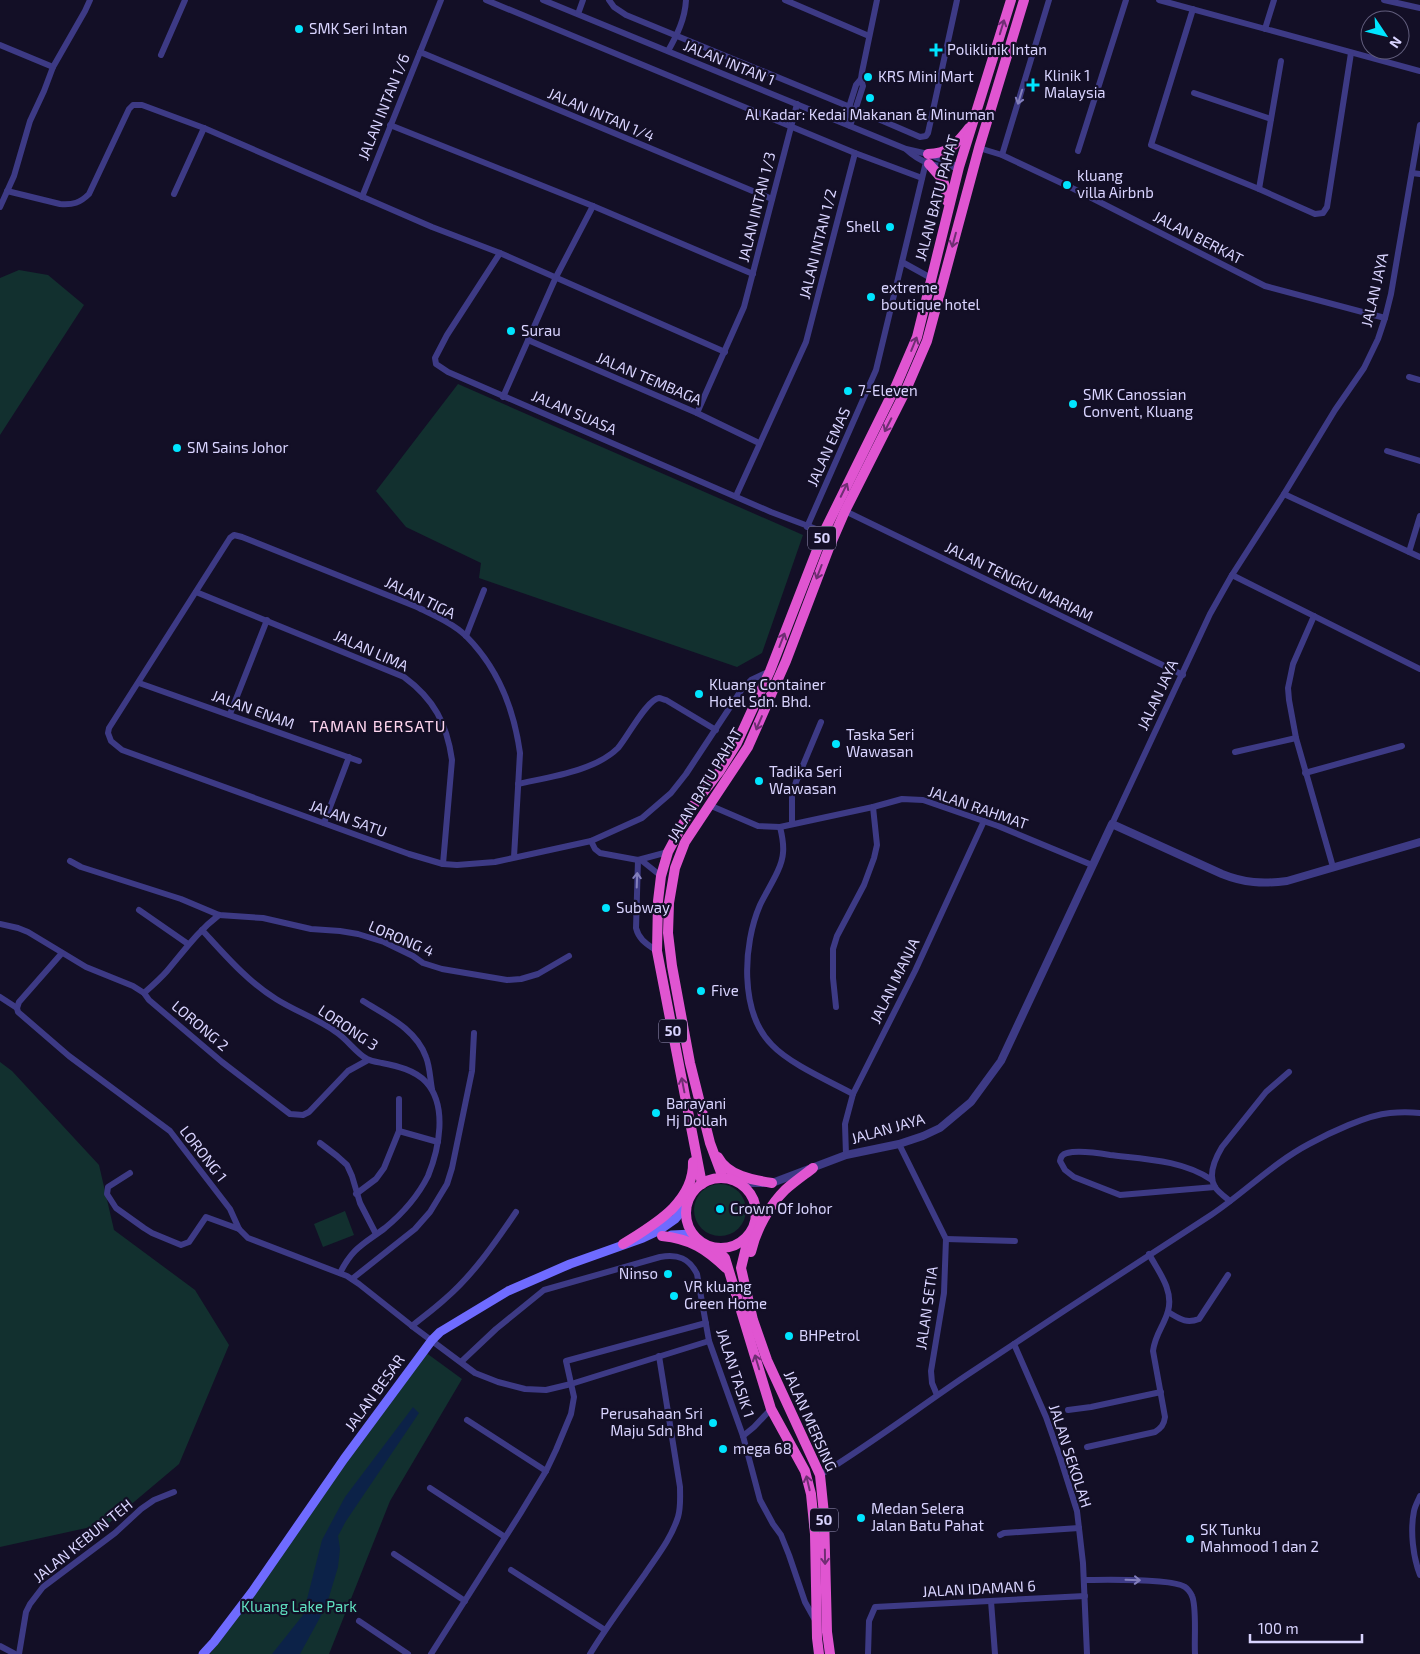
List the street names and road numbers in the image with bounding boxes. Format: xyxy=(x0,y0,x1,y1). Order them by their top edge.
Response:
street label: JALAN INTAN 1 xyxy=(681,36,778,89)
street label: JALAN INTAN 1/6 xyxy=(354,51,413,163)
street label: JALAN INTAN 1/4 xyxy=(545,84,657,145)
street label: JALAN BATU PAHAT xyxy=(911,132,962,263)
street label: JALAN INTAN 1/3 xyxy=(734,150,778,264)
street label: JALAN INTAN 1/2 xyxy=(795,187,839,301)
street label: JALAN BERKAT xyxy=(1151,207,1247,268)
street label: JALAN JAYA xyxy=(1357,250,1391,329)
street label: JALAN TEMBAGA xyxy=(594,348,705,409)
street label: JALAN SUASA xyxy=(529,386,620,438)
street label: JALAN EMAS xyxy=(803,404,854,489)
road number: 50 xyxy=(808,526,836,550)
street label: JALAN TENGKU MARIAM xyxy=(942,537,1096,625)
street label: JALAN TIGA xyxy=(382,572,459,622)
street label: JALAN LIMA xyxy=(331,626,412,675)
street label: JALAN JAYA xyxy=(1133,656,1182,733)
street label: JALAN ENAM xyxy=(209,686,297,732)
street label: JALAN BATU PAHAT xyxy=(663,724,745,845)
street label: JALAN RAHMAT xyxy=(926,782,1031,833)
street label: JALAN SATU xyxy=(307,796,389,840)
street label: LORONG 4 xyxy=(366,916,437,960)
street label: JALAN MANJA xyxy=(866,934,923,1026)
street label: LORONG 2 xyxy=(169,996,233,1054)
street label: LORONG 3 xyxy=(315,1001,382,1054)
road number: 50 xyxy=(659,1019,687,1042)
street label: JALAN JAYA xyxy=(849,1109,927,1147)
street label: LORONG 1 xyxy=(176,1122,231,1185)
street label: JALAN SETIA xyxy=(911,1264,941,1351)
street label: JALAN TASIK 1 xyxy=(713,1326,759,1420)
street label: JALAN BESAR xyxy=(340,1351,408,1434)
street label: JALAN MERSING xyxy=(781,1367,841,1474)
street label: JALAN SEKOLAH xyxy=(1046,1402,1096,1510)
street label: JALAN KEBUN TEH xyxy=(29,1495,136,1586)
road number: 50 xyxy=(810,1508,838,1532)
street label: JALAN IDAMAN 6 xyxy=(922,1576,1036,1600)

